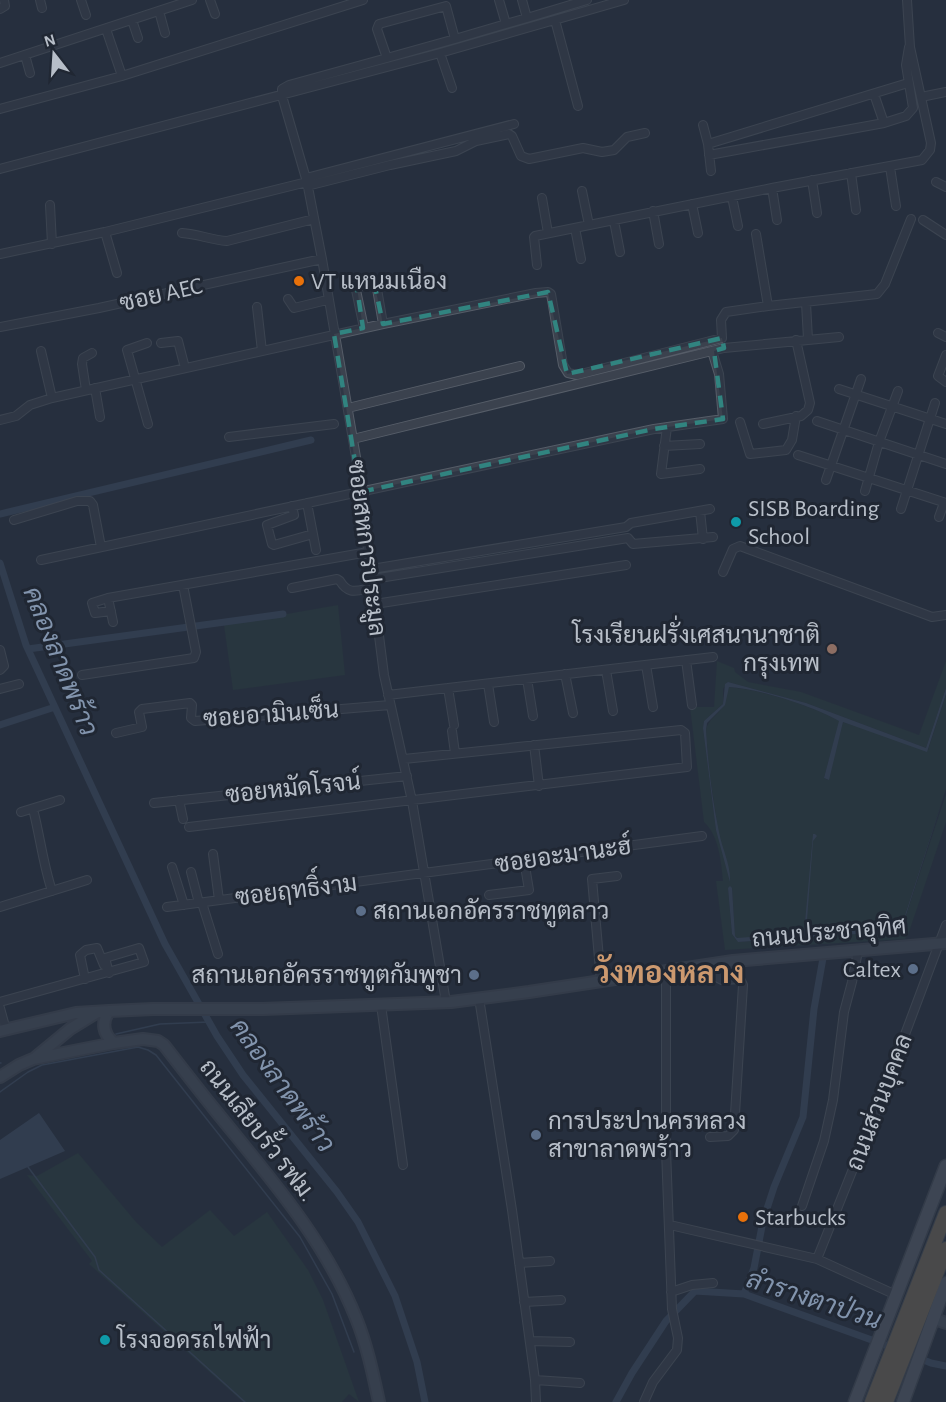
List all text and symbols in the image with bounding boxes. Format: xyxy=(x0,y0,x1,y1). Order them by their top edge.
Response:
north arrow xyxy=(24,24,84,84)
text: N xyxy=(42,31,58,50)
place label: VT แหนมเนือง xyxy=(311,266,447,294)
street label: ซอย AEC xyxy=(118,274,205,316)
marker: VT แหนมเนือง xyxy=(292,274,306,288)
street label: ซอยสหการประมูล xyxy=(339,458,389,638)
place label: SISB Boarding School xyxy=(748,497,880,549)
marker: SISB Boarding School xyxy=(729,515,743,529)
water label: คลองลาดพร้าว xyxy=(18,582,105,740)
place label: โรงเรียนฝรั่งเศสนานาชาติ กรุงเทพ xyxy=(570,615,820,679)
marker: โรงเรียนฝรั่งเศสนานาชาติ กรุงเทพ xyxy=(825,642,839,656)
street label: ซอยอามินเซ็น xyxy=(202,692,340,732)
street label: ซอยหมัดโรจน์ xyxy=(224,765,362,808)
street label: ซอยอะมานะฮ์ xyxy=(493,830,633,877)
street label: ซอยฤทธิ์งาม xyxy=(232,861,359,911)
place label: สถานเอกอัครราชทูตลาว xyxy=(373,897,609,928)
marker: สถานเอกอัครราชทูตลาว xyxy=(354,904,368,918)
street label: ถนนประชาอุทิศ xyxy=(750,911,908,955)
district label: วังทองหลาง xyxy=(594,954,744,989)
place label: Caltex xyxy=(843,958,902,982)
place label: สถานเอกอัครราชทูตกัมพูชา xyxy=(192,961,462,992)
marker: Caltex xyxy=(906,962,920,976)
marker: สถานเอกอัครราชทูตกัมพูชา xyxy=(467,968,481,982)
water label: คลองลาดพร้าว xyxy=(225,1012,342,1157)
street label: ถนนส่วนบุคคล xyxy=(840,1030,920,1175)
street label: ถนนเลียบรั้ว รฟม. xyxy=(195,1049,328,1206)
place label: การประปานครหลวง สาขาลาดพร้าว xyxy=(548,1110,746,1162)
marker: การประปานครหลวง สาขาลาดพร้าว xyxy=(529,1128,543,1142)
place label: Starbucks xyxy=(755,1206,846,1230)
marker: Starbucks xyxy=(736,1210,750,1224)
water label: ลำรางตาป่วน xyxy=(743,1263,886,1334)
place label: โรงจอดรถไฟฟ้า xyxy=(115,1324,271,1353)
marker: โรงจอดรถไฟฟ้า xyxy=(98,1333,112,1347)

